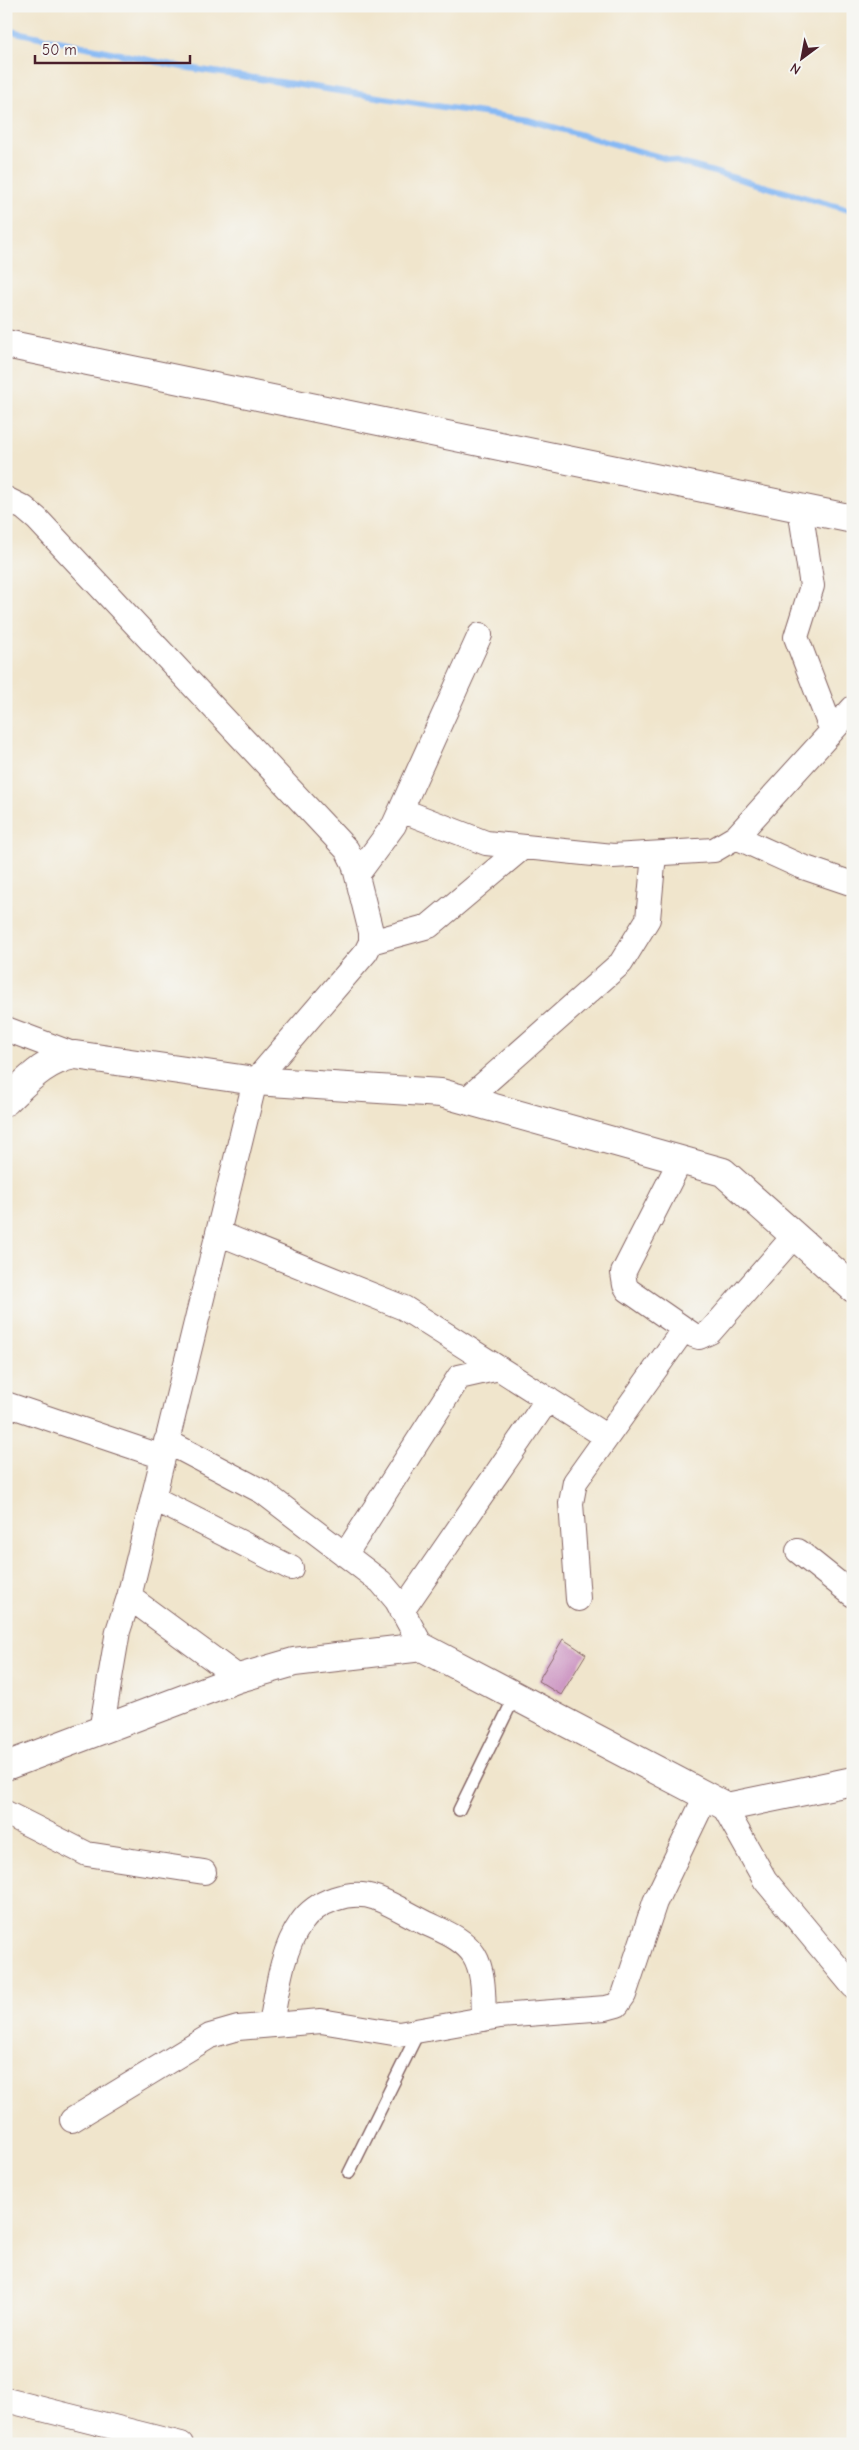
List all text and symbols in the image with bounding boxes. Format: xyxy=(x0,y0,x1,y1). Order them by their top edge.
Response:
scale bar xyxy=(35,32,190,64)
north arrow xyxy=(776,32,826,82)
text: 50 m xyxy=(42,41,77,59)
text: N xyxy=(787,59,804,78)

